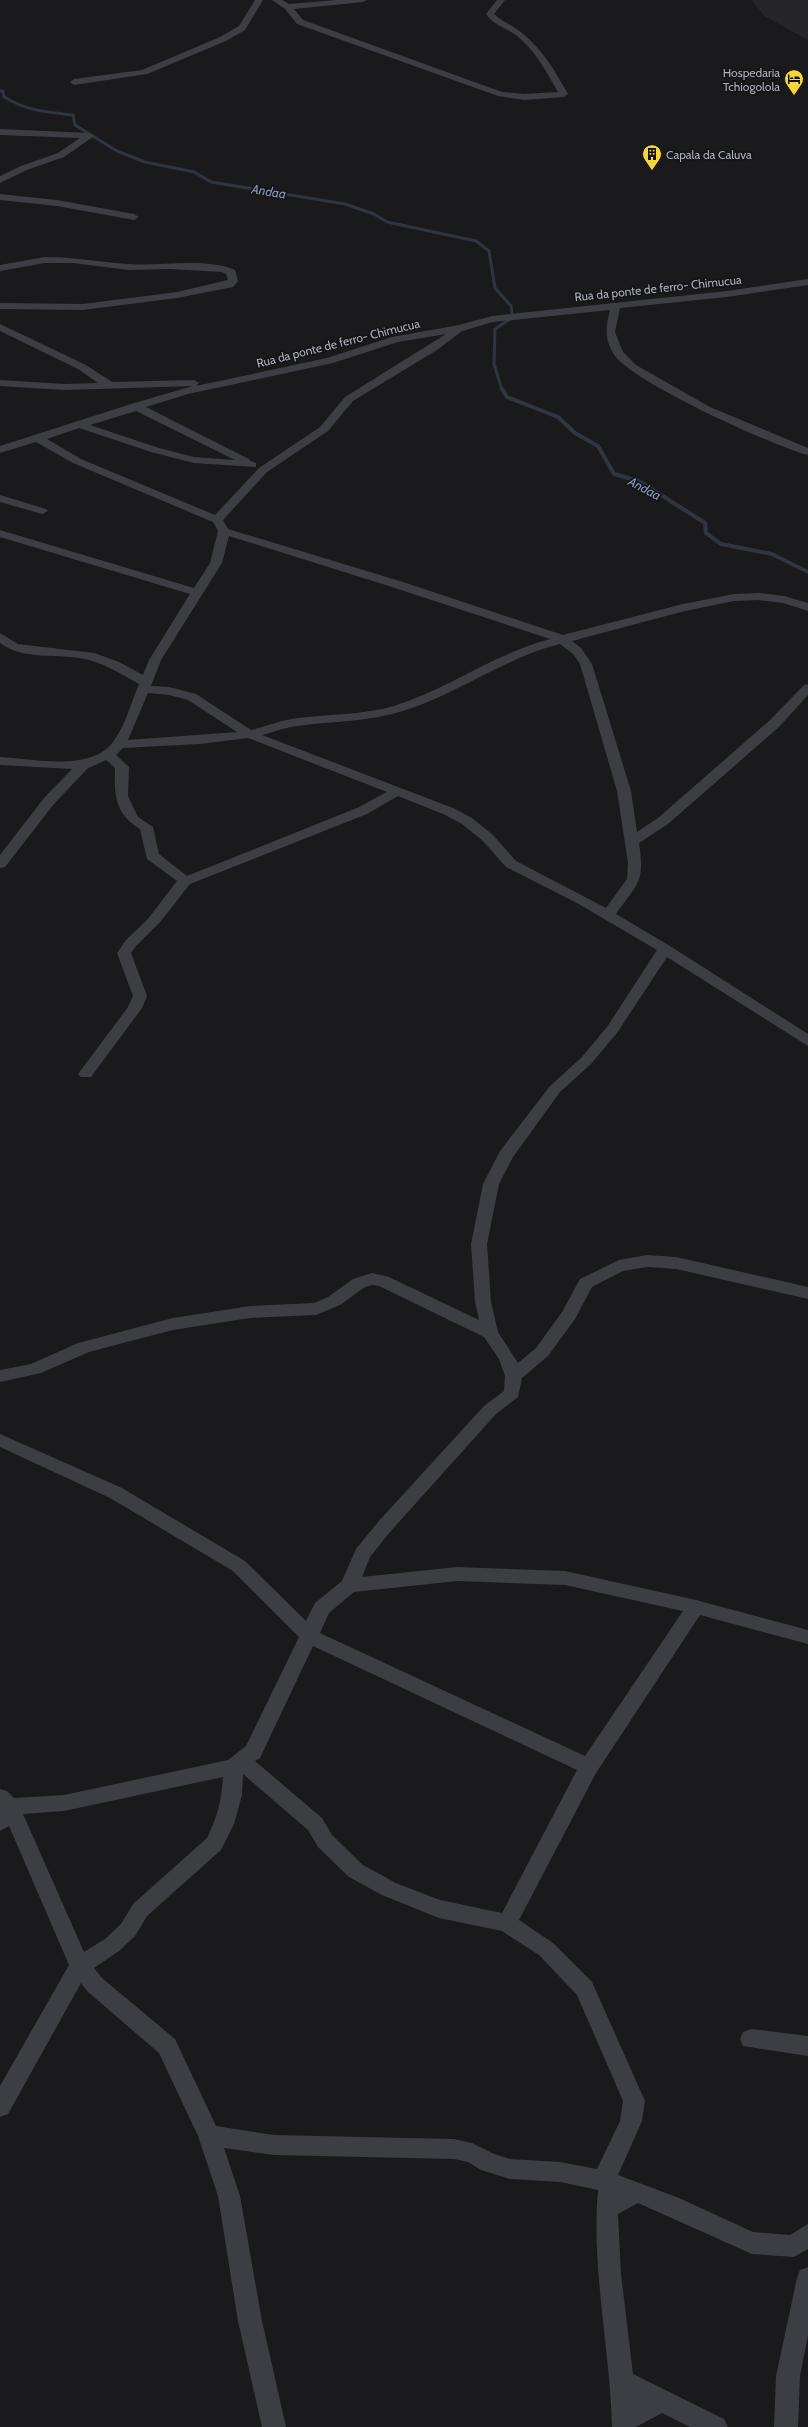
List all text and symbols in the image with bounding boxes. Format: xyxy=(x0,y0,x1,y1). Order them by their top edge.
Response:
place label: Hospedaria Tchiogolola xyxy=(723,65,780,94)
hotel icon: Hospedaria Tchiogolola xyxy=(783,68,805,96)
building icon: Capala da Caluva xyxy=(641,143,663,171)
place label: Capala da Caluva xyxy=(666,147,752,162)
water label: Andaa xyxy=(250,180,287,202)
street label: Rua da ponte de ferro- Chimucua xyxy=(574,272,742,304)
street label: Rua da ponte de ferro- Chimucua xyxy=(255,315,421,371)
water label: Andaa xyxy=(625,472,664,503)

